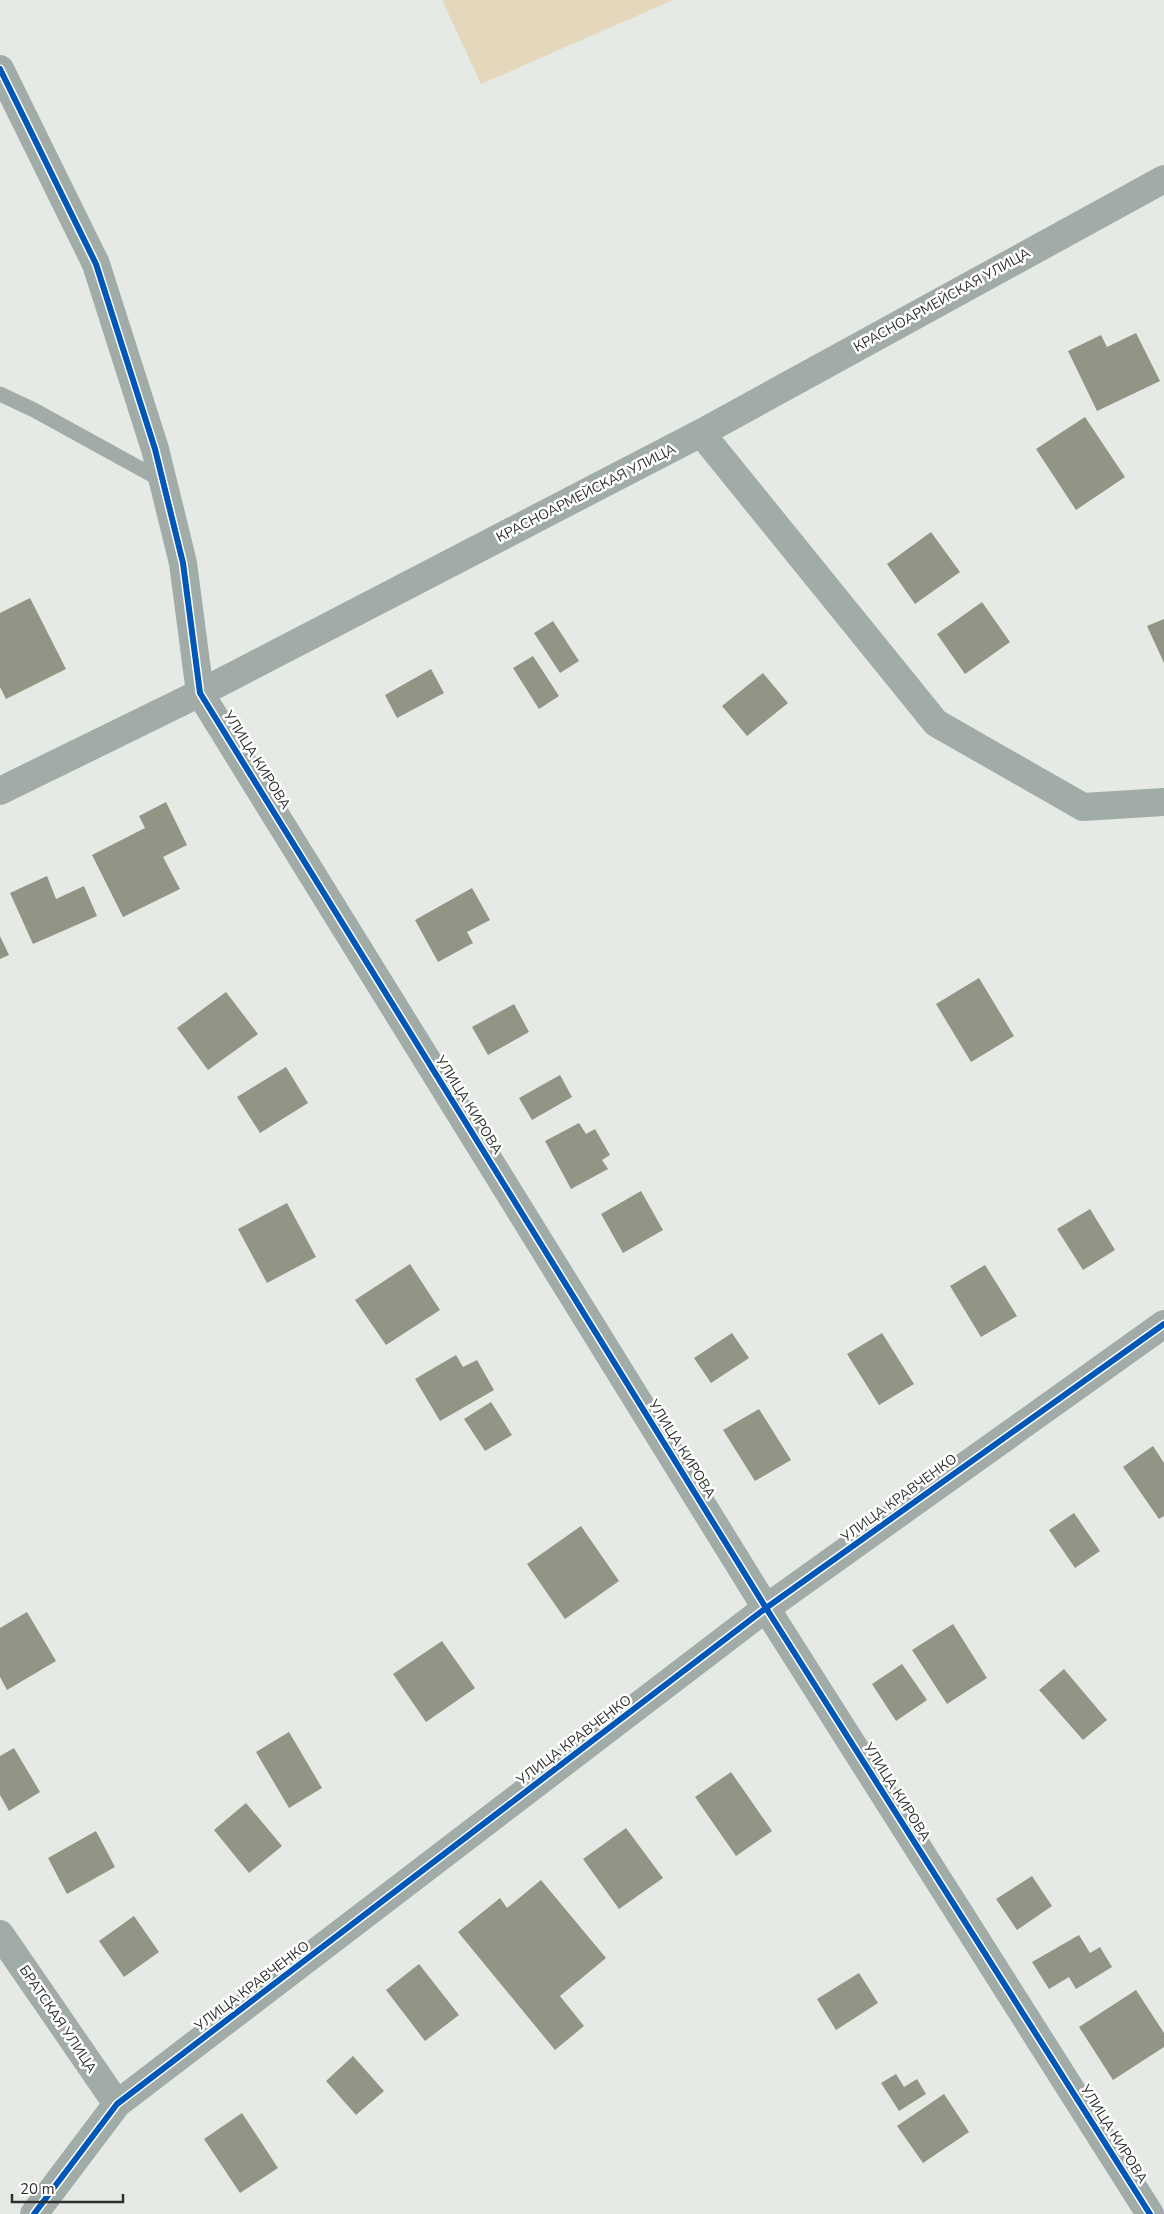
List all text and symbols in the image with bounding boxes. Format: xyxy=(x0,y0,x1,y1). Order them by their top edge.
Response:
street label: КРАСНОАРМЕЙСКАЯ УЛИЦА xyxy=(850,243,1034,357)
street label: КРАСНОАРМЕЙСКАЯ УЛИЦА xyxy=(493,439,679,547)
street label: УЛИЦА КИРОВА xyxy=(218,706,295,813)
street label: УЛИЦА КИРОВА xyxy=(430,1051,507,1158)
street label: УЛИЦА КИРОВА xyxy=(643,1395,720,1502)
street label: УЛИЦА КРАВЧЕНКО xyxy=(836,1449,961,1547)
street label: УЛИЦА КРАВЧЕНКО xyxy=(512,1691,635,1790)
street label: УЛИЦА КИРОВА xyxy=(858,1738,935,1845)
street label: УЛИЦА КРАВЧЕНКО xyxy=(190,1937,313,2036)
street label: БРАТСКАЯ УЛИЦА xyxy=(15,1961,101,2077)
street label: УЛИЦА КИРОВА xyxy=(1075,2080,1152,2187)
scale bar xyxy=(12,2172,124,2204)
text: 20 m xyxy=(20,2179,55,2199)

